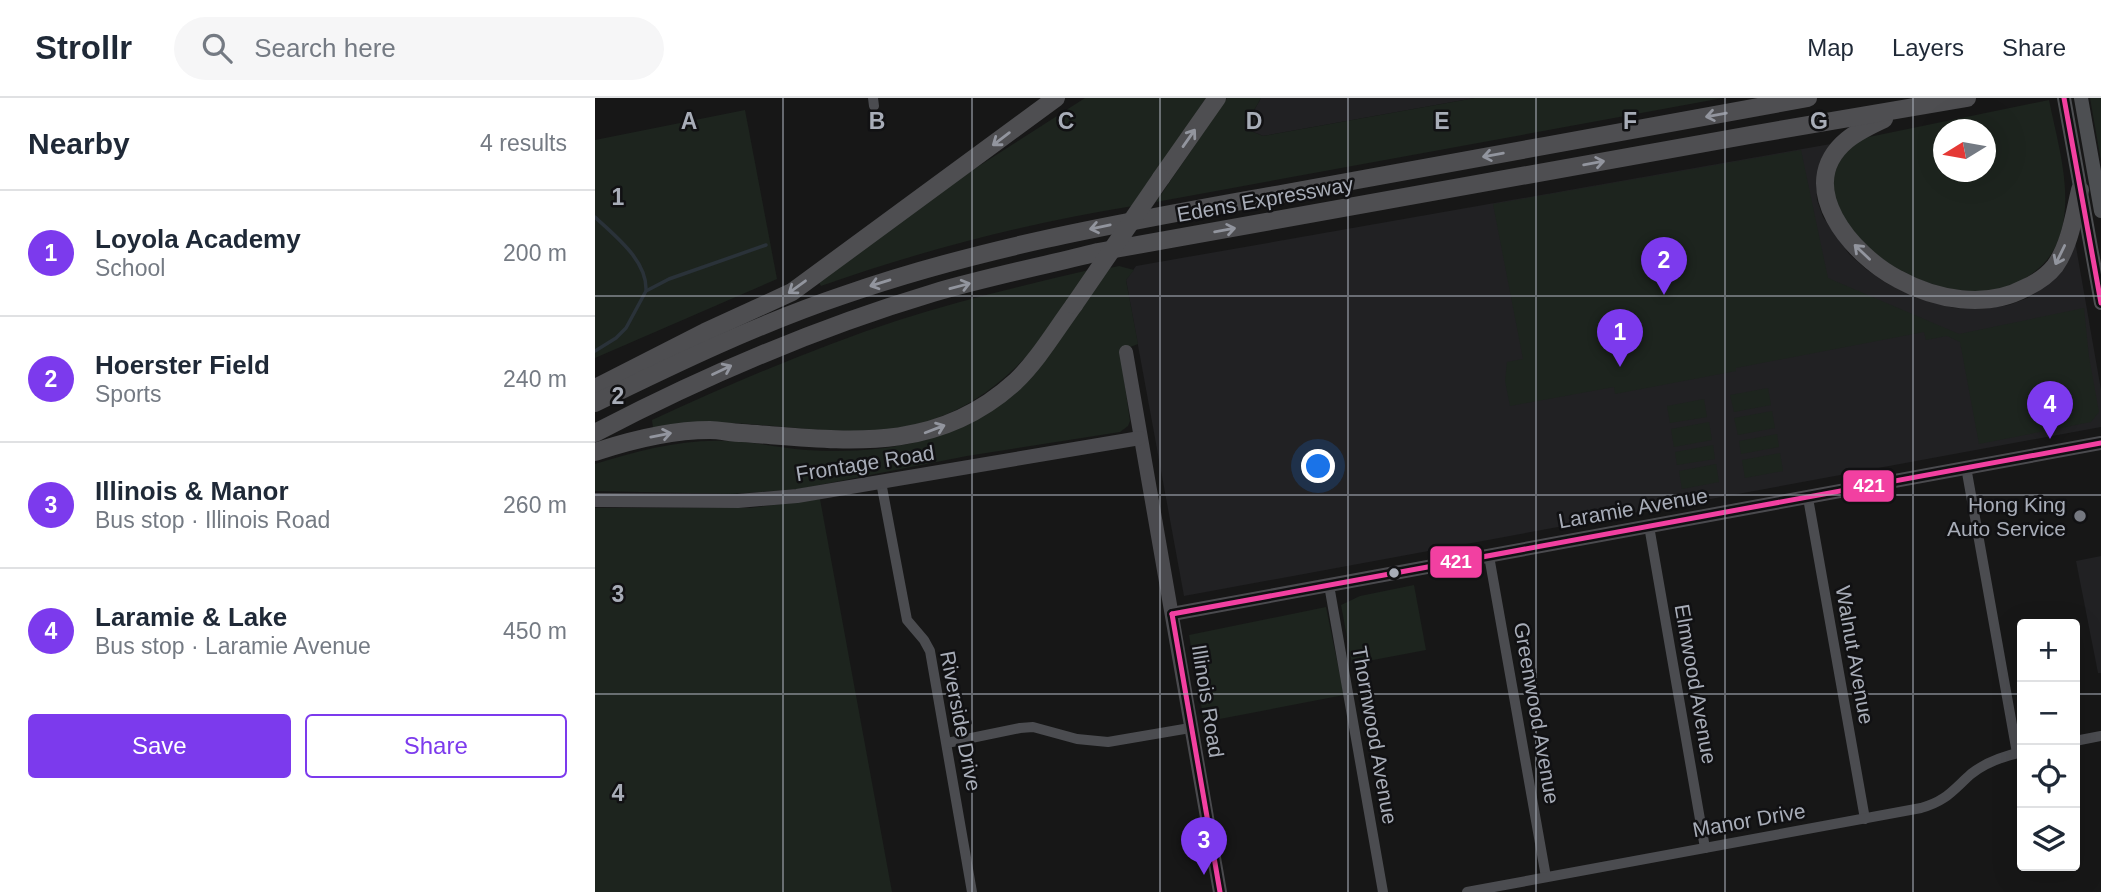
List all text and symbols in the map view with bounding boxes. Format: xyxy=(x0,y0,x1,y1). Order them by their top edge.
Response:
search box xyxy=(174,17,664,80)
text: Strollr xyxy=(35,29,132,66)
icon: search xyxy=(198,29,236,67)
text: Search here xyxy=(254,33,396,63)
text: Map xyxy=(1807,34,1854,61)
text: Layers xyxy=(1892,34,1964,61)
text: Share xyxy=(2002,34,2066,61)
text: A xyxy=(681,108,697,134)
text: B xyxy=(869,108,885,134)
text: C xyxy=(1058,108,1074,134)
text: D xyxy=(1246,108,1262,134)
text: E xyxy=(1434,108,1450,134)
text: F xyxy=(1623,108,1637,134)
one-way arrow xyxy=(1705,108,1728,122)
text: G xyxy=(1810,108,1828,134)
north arrow xyxy=(1933,119,1996,182)
text: Nearby xyxy=(28,127,130,160)
one-way arrow xyxy=(1182,129,1196,148)
text: 4 results xyxy=(480,130,567,156)
one-way arrow xyxy=(992,132,1011,146)
one-way arrow xyxy=(1482,149,1505,163)
one-way arrow xyxy=(1582,156,1605,169)
street label: Edens Expressway xyxy=(1175,172,1355,226)
text: 1 xyxy=(612,184,625,210)
one-way arrow xyxy=(1089,221,1112,235)
one-way arrow xyxy=(1213,223,1236,236)
text: Loyola Academy xyxy=(95,224,301,254)
pin: 2 xyxy=(1641,237,1687,295)
text: 1 xyxy=(45,240,57,266)
text: 200 m xyxy=(503,240,567,266)
one-way arrow xyxy=(1854,243,1871,260)
one-way arrow xyxy=(2052,244,2066,265)
text: School xyxy=(95,255,165,281)
one-way arrow xyxy=(869,278,891,290)
one-way arrow xyxy=(949,279,971,292)
one-way arrow xyxy=(788,280,807,294)
pin: 1 xyxy=(1597,309,1643,367)
text: Hoerster Field xyxy=(95,350,270,380)
one-way arrow xyxy=(711,363,732,377)
text: 2 xyxy=(45,366,57,392)
text: 240 m xyxy=(503,366,567,392)
text: Sports xyxy=(95,381,161,407)
pin: 4 xyxy=(2027,381,2073,439)
text: 2 xyxy=(612,383,624,409)
one-way arrow xyxy=(924,421,946,434)
one-way arrow xyxy=(649,428,672,441)
street label: Frontage Road xyxy=(794,441,936,485)
your location xyxy=(1301,449,1335,483)
line badge: 421 xyxy=(1842,469,1895,503)
text: 421 xyxy=(1853,475,1885,496)
text: Illinois & Manor xyxy=(95,476,289,506)
street label: Laramie Avenue xyxy=(1556,484,1710,532)
text: 3 xyxy=(45,492,57,518)
text: 260 m xyxy=(503,492,567,518)
place label: Hong King Auto Service xyxy=(1947,493,2066,540)
text: Bus stop · Illinois Road xyxy=(95,507,330,533)
marker: Hong King Auto Service xyxy=(2072,508,2088,524)
line badge: 421 xyxy=(1429,545,1483,579)
text: 421 xyxy=(1440,551,1472,572)
unlabelled marker xyxy=(1387,566,1401,580)
text: 3 xyxy=(612,581,624,607)
street label: Walnut Avenue xyxy=(1832,584,1878,726)
text: Laramie & Lake xyxy=(95,602,287,632)
street label: Elmwood Avenue xyxy=(1671,602,1721,766)
text: 4 xyxy=(45,618,57,644)
text: 450 m xyxy=(503,618,567,644)
map controls xyxy=(2017,619,2080,871)
button: + xyxy=(2017,619,2080,682)
street label: Greenwood Avenue xyxy=(1510,620,1564,806)
text: Bus stop · Laramie Avenue xyxy=(95,633,371,659)
street label: Illinois Road xyxy=(1188,643,1228,759)
street label: Thornwood Avenue xyxy=(1348,644,1402,826)
street label: Riverside Drive xyxy=(936,649,986,793)
button: − xyxy=(2017,682,2080,745)
button: Save xyxy=(28,714,291,778)
button: Share xyxy=(305,714,567,778)
button: locate xyxy=(2017,745,2080,808)
text: 4 xyxy=(612,780,625,806)
street label: Manor Drive xyxy=(1691,799,1807,841)
button: layers xyxy=(2017,808,2080,871)
pin: 3 xyxy=(1181,817,1227,875)

